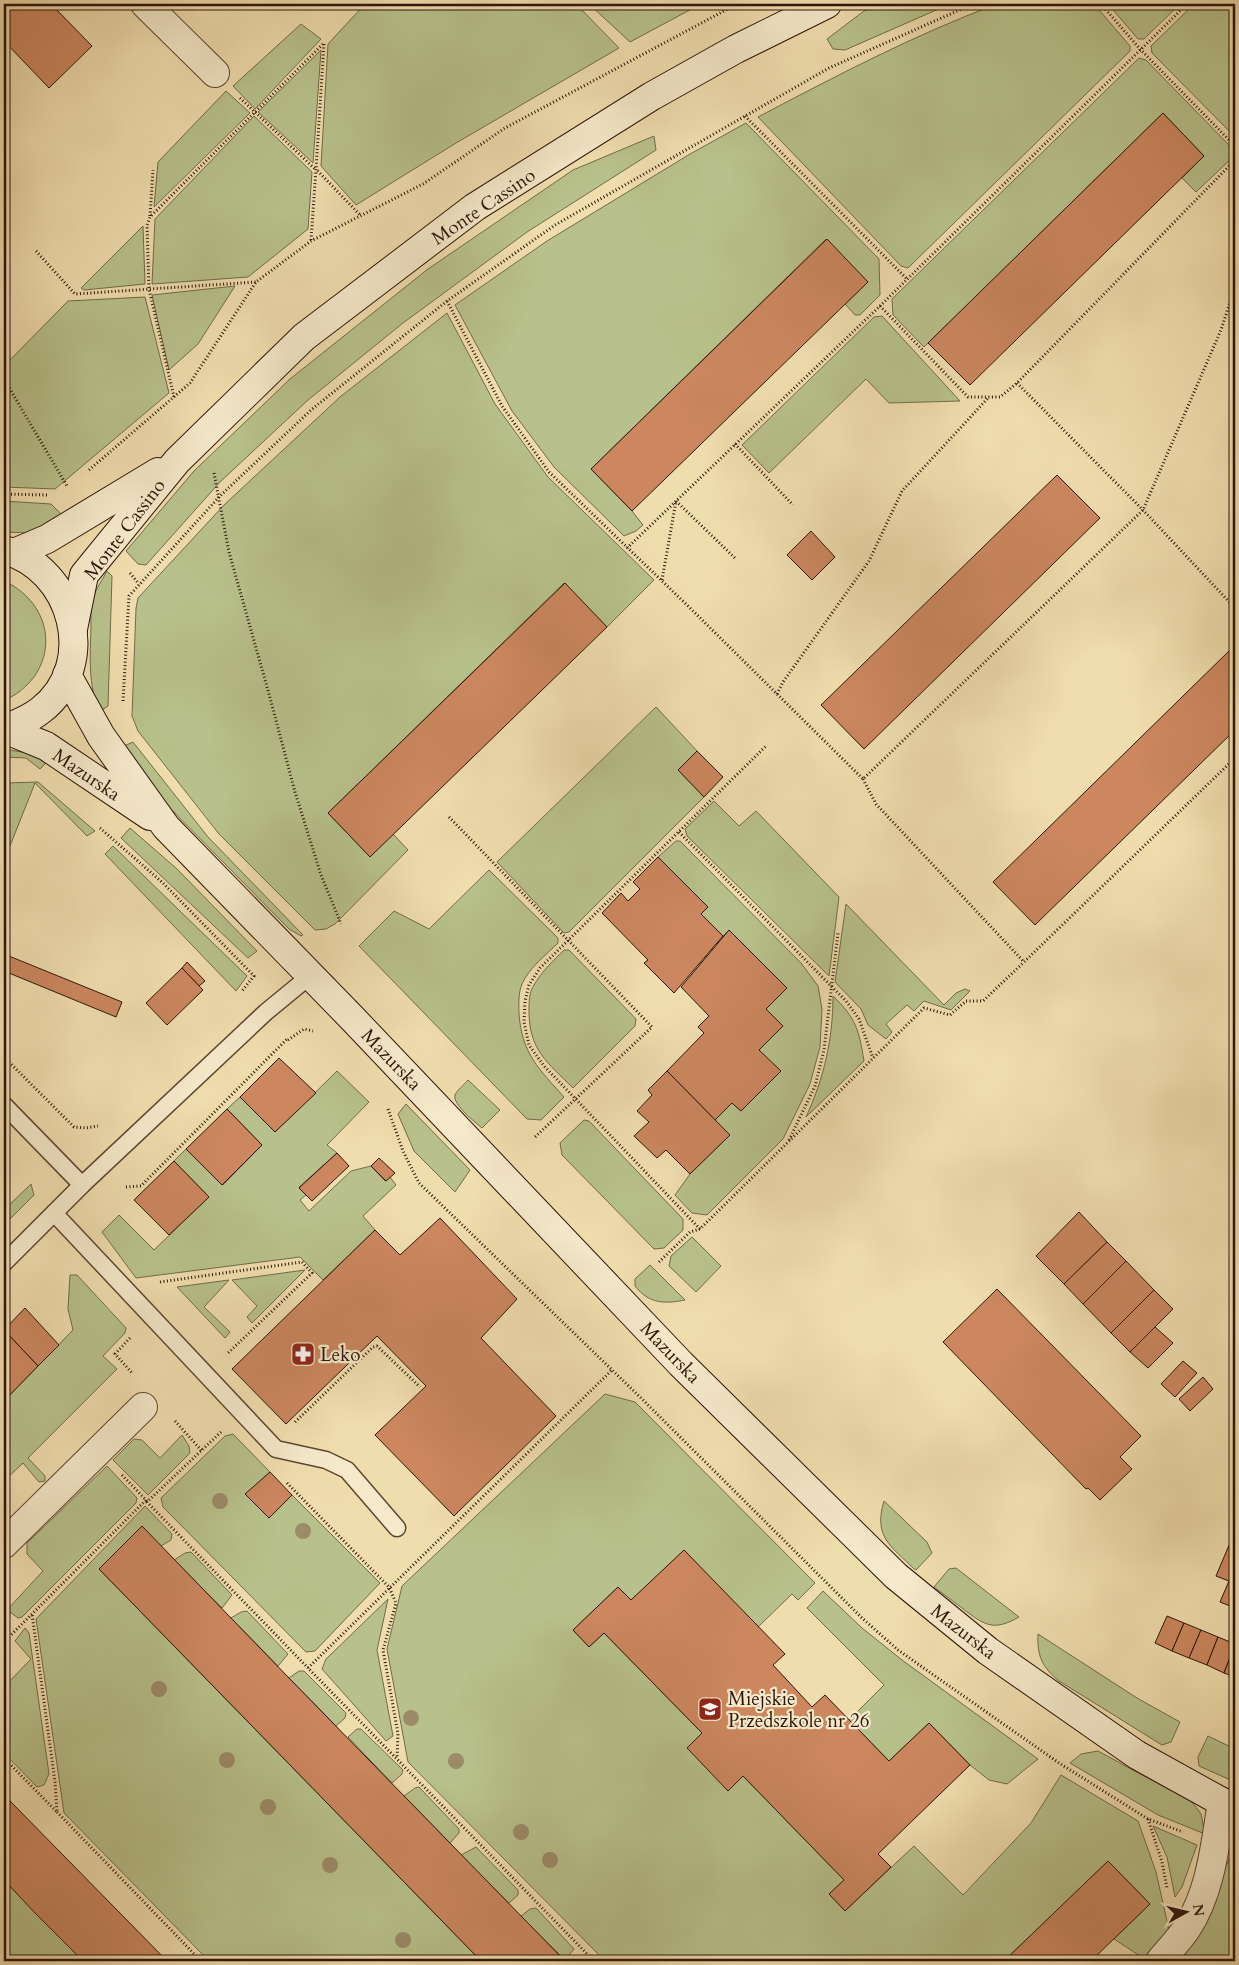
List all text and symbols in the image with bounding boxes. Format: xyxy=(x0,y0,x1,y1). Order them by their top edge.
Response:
street label: Monte Cassino xyxy=(426,162,541,251)
street label: Monte Cassino xyxy=(78,474,171,586)
street label: Mazurska xyxy=(47,743,125,807)
street label: Mazurska xyxy=(355,1023,427,1096)
street label: Mazurska xyxy=(634,1316,706,1389)
pharmacy icon: Leko xyxy=(290,1341,316,1367)
place label: Leko xyxy=(320,1342,361,1368)
street label: Mazurska xyxy=(925,1598,1002,1666)
place label: Miejskie Przedszkole nr 26 xyxy=(728,1686,870,1734)
school or university icon: Miejskie Przedszkole nr 26 xyxy=(697,1696,723,1722)
north arrow xyxy=(1162,1888,1212,1938)
text: N xyxy=(1188,1903,1209,1918)

